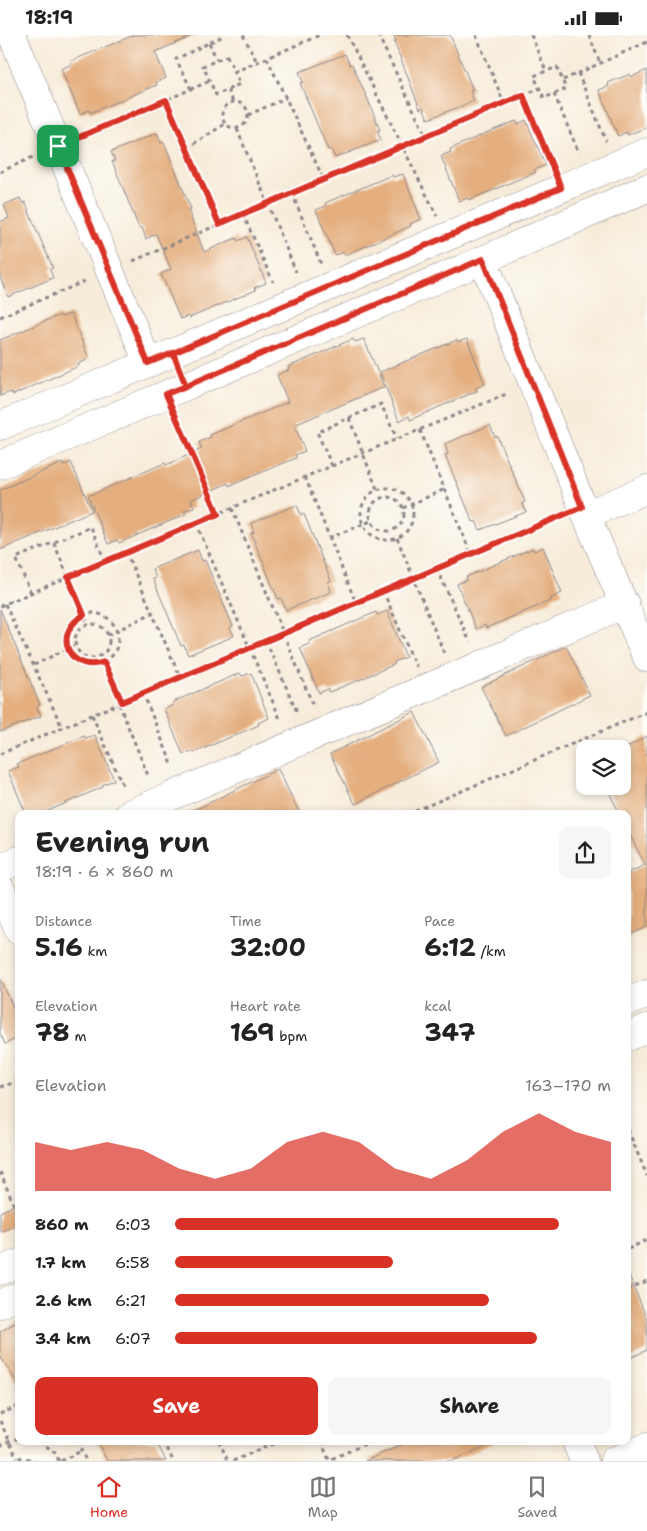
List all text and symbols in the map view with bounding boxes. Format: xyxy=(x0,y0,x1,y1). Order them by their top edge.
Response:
text: 18:19 xyxy=(25,5,73,30)
pin xyxy=(37,125,79,167)
icon: arrive xyxy=(44,132,72,160)
map controls xyxy=(576,740,631,795)
button: layers xyxy=(576,740,631,795)
text: Evening run xyxy=(35,823,210,861)
button: share xyxy=(559,827,611,879)
text: 18:19 · 6 × 860 m xyxy=(35,861,173,882)
text: Distance xyxy=(35,912,92,930)
text: Time xyxy=(230,912,262,930)
text: Pace xyxy=(424,912,455,930)
text: 5.16 xyxy=(35,930,83,964)
text: 32:00 xyxy=(230,930,306,964)
text: 6:12 xyxy=(424,930,476,964)
text: km xyxy=(83,942,107,960)
text: /km xyxy=(476,942,506,960)
text: Elevation xyxy=(35,997,98,1015)
text: Heart rate xyxy=(230,997,301,1015)
text: kcal xyxy=(424,997,452,1015)
text: 78 xyxy=(35,1015,70,1049)
text: 169 xyxy=(230,1015,274,1049)
text: 347 xyxy=(424,1015,476,1049)
text: m xyxy=(70,1027,87,1045)
text: bpm xyxy=(274,1027,307,1045)
text: Elevation xyxy=(35,1075,107,1096)
text: 163–170 m xyxy=(525,1075,611,1096)
text: 860 m xyxy=(35,1214,89,1235)
text: 6:03 xyxy=(115,1214,151,1235)
text: 1.7 km xyxy=(35,1252,86,1273)
text: 6:58 xyxy=(115,1252,150,1273)
text: 2.6 km xyxy=(35,1290,92,1311)
text: 6:21 xyxy=(115,1290,146,1311)
text: 3.4 km xyxy=(35,1328,91,1349)
text: 6:07 xyxy=(115,1328,151,1349)
button: Save xyxy=(35,1377,318,1435)
button: Share xyxy=(328,1377,611,1435)
tab: Home xyxy=(90,1473,128,1521)
tab: Map xyxy=(308,1473,338,1521)
tab: Saved xyxy=(517,1473,557,1521)

